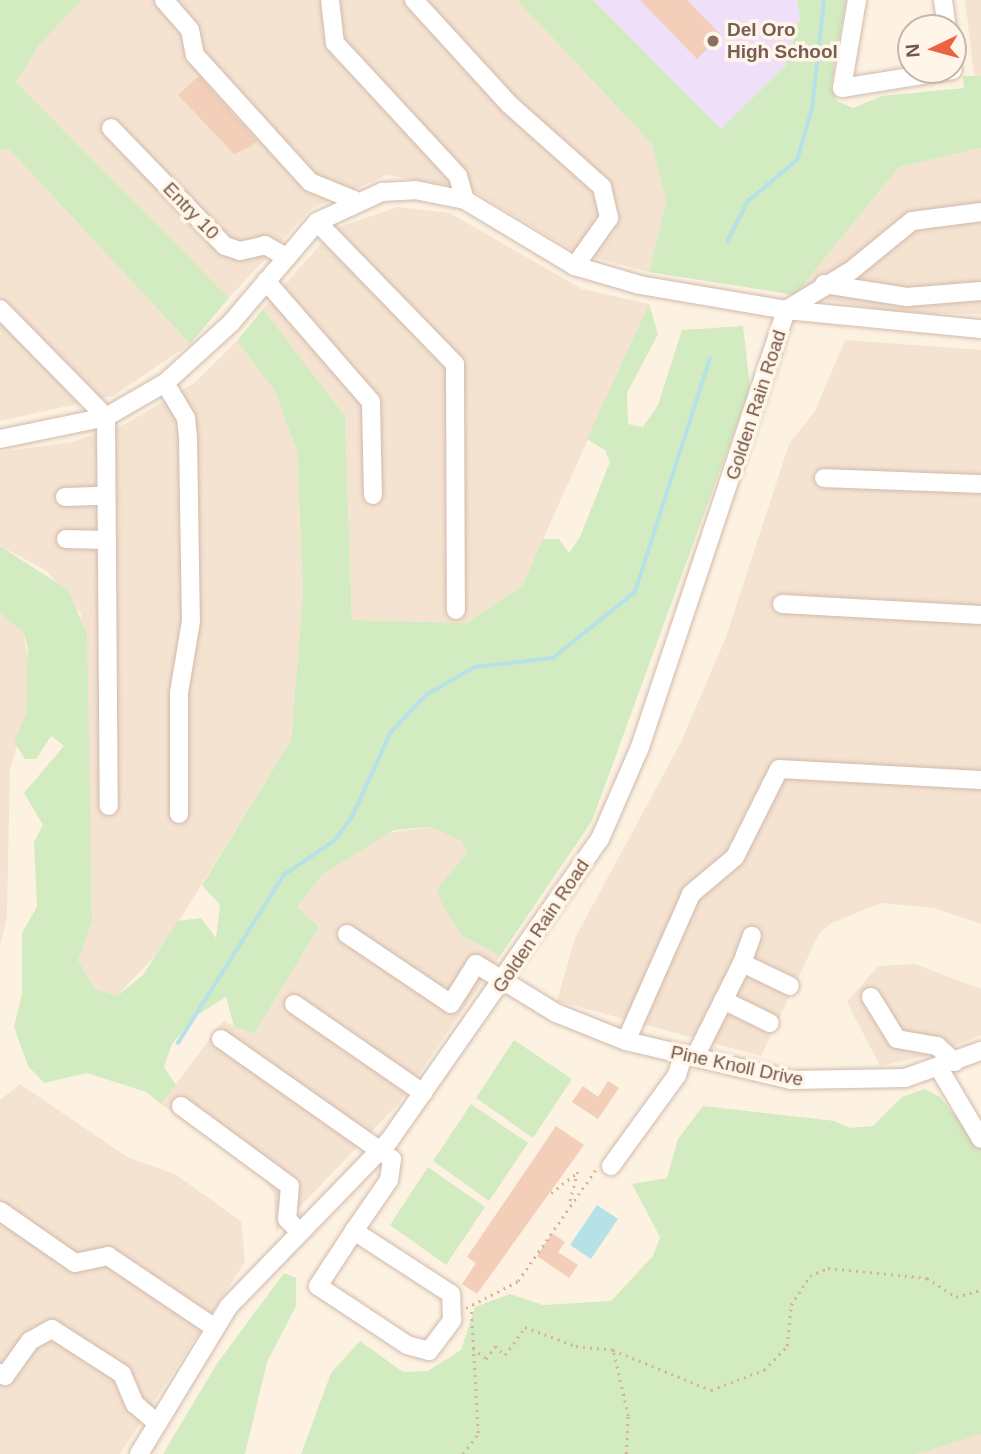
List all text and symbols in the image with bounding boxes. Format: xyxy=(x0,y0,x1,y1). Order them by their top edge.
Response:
north arrow xyxy=(897,14,967,84)
place label: Del Oro High School xyxy=(727,19,838,63)
marker: Del Oro High School xyxy=(705,33,721,49)
text: N xyxy=(902,43,924,58)
street label: Entry 10 xyxy=(158,178,224,244)
street label: Golden Rain Road xyxy=(721,327,791,483)
street label: Golden Rain Road xyxy=(488,855,594,997)
street label: Pine Knoll Drive xyxy=(669,1041,805,1091)

